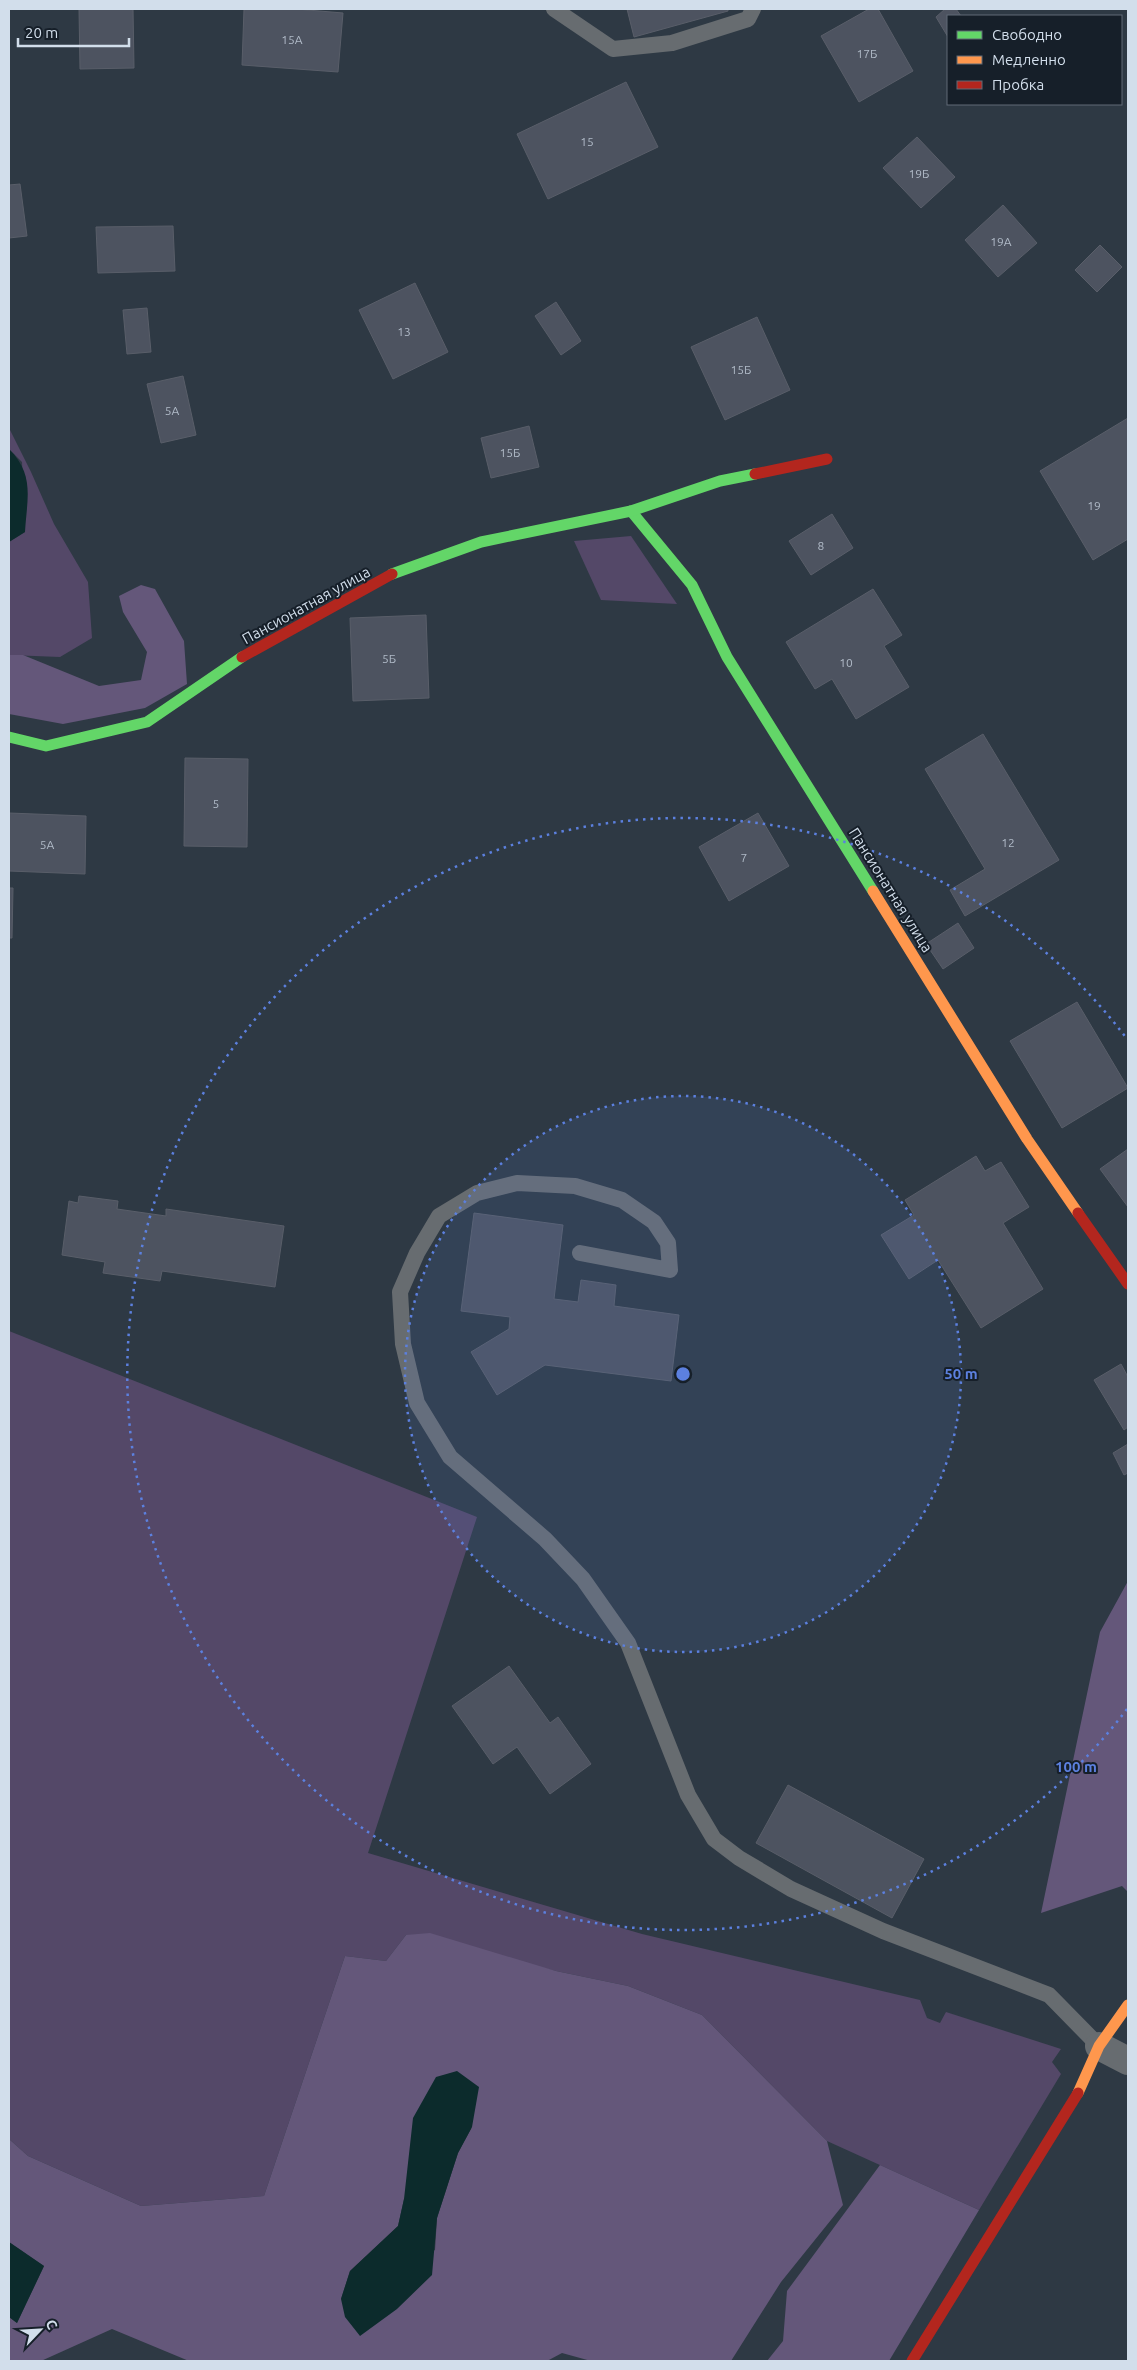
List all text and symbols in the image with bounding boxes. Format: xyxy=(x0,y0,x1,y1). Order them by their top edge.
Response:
scale bar xyxy=(18,15,129,47)
legend xyxy=(947,15,1122,105)
text: 20 m xyxy=(25,24,58,41)
text: Свободно xyxy=(992,26,1062,43)
house number: 15А xyxy=(281,33,303,46)
house number: 17Б xyxy=(857,47,877,60)
text: Медленно xyxy=(992,51,1066,68)
text: Пробка xyxy=(992,76,1044,93)
house number: 15 xyxy=(580,135,594,148)
house number: 19Б xyxy=(909,167,929,180)
house number: 19А xyxy=(990,235,1012,248)
house number: 13 xyxy=(397,325,411,338)
house number: 15Б xyxy=(731,363,751,376)
house number: 5А xyxy=(165,404,179,417)
house number: 15Б xyxy=(500,446,520,459)
house number: 19 xyxy=(1087,499,1101,512)
house number: 8 xyxy=(818,539,825,552)
street label: Пансионатная улица xyxy=(239,563,373,647)
house number: 5Б xyxy=(382,652,396,665)
house number: 10 xyxy=(839,656,853,669)
house number: 5 xyxy=(213,797,219,810)
street label: Пансионатная улица xyxy=(846,825,936,955)
house number: 12 xyxy=(1001,836,1015,849)
house number: 5А xyxy=(40,838,54,851)
house number: 7 xyxy=(741,851,747,864)
centre of rings xyxy=(674,1365,692,1383)
text: 50 m xyxy=(944,1365,978,1382)
text: 100 m xyxy=(1055,1758,1097,1775)
north arrow xyxy=(15,2305,65,2355)
text: С xyxy=(43,2317,61,2332)

